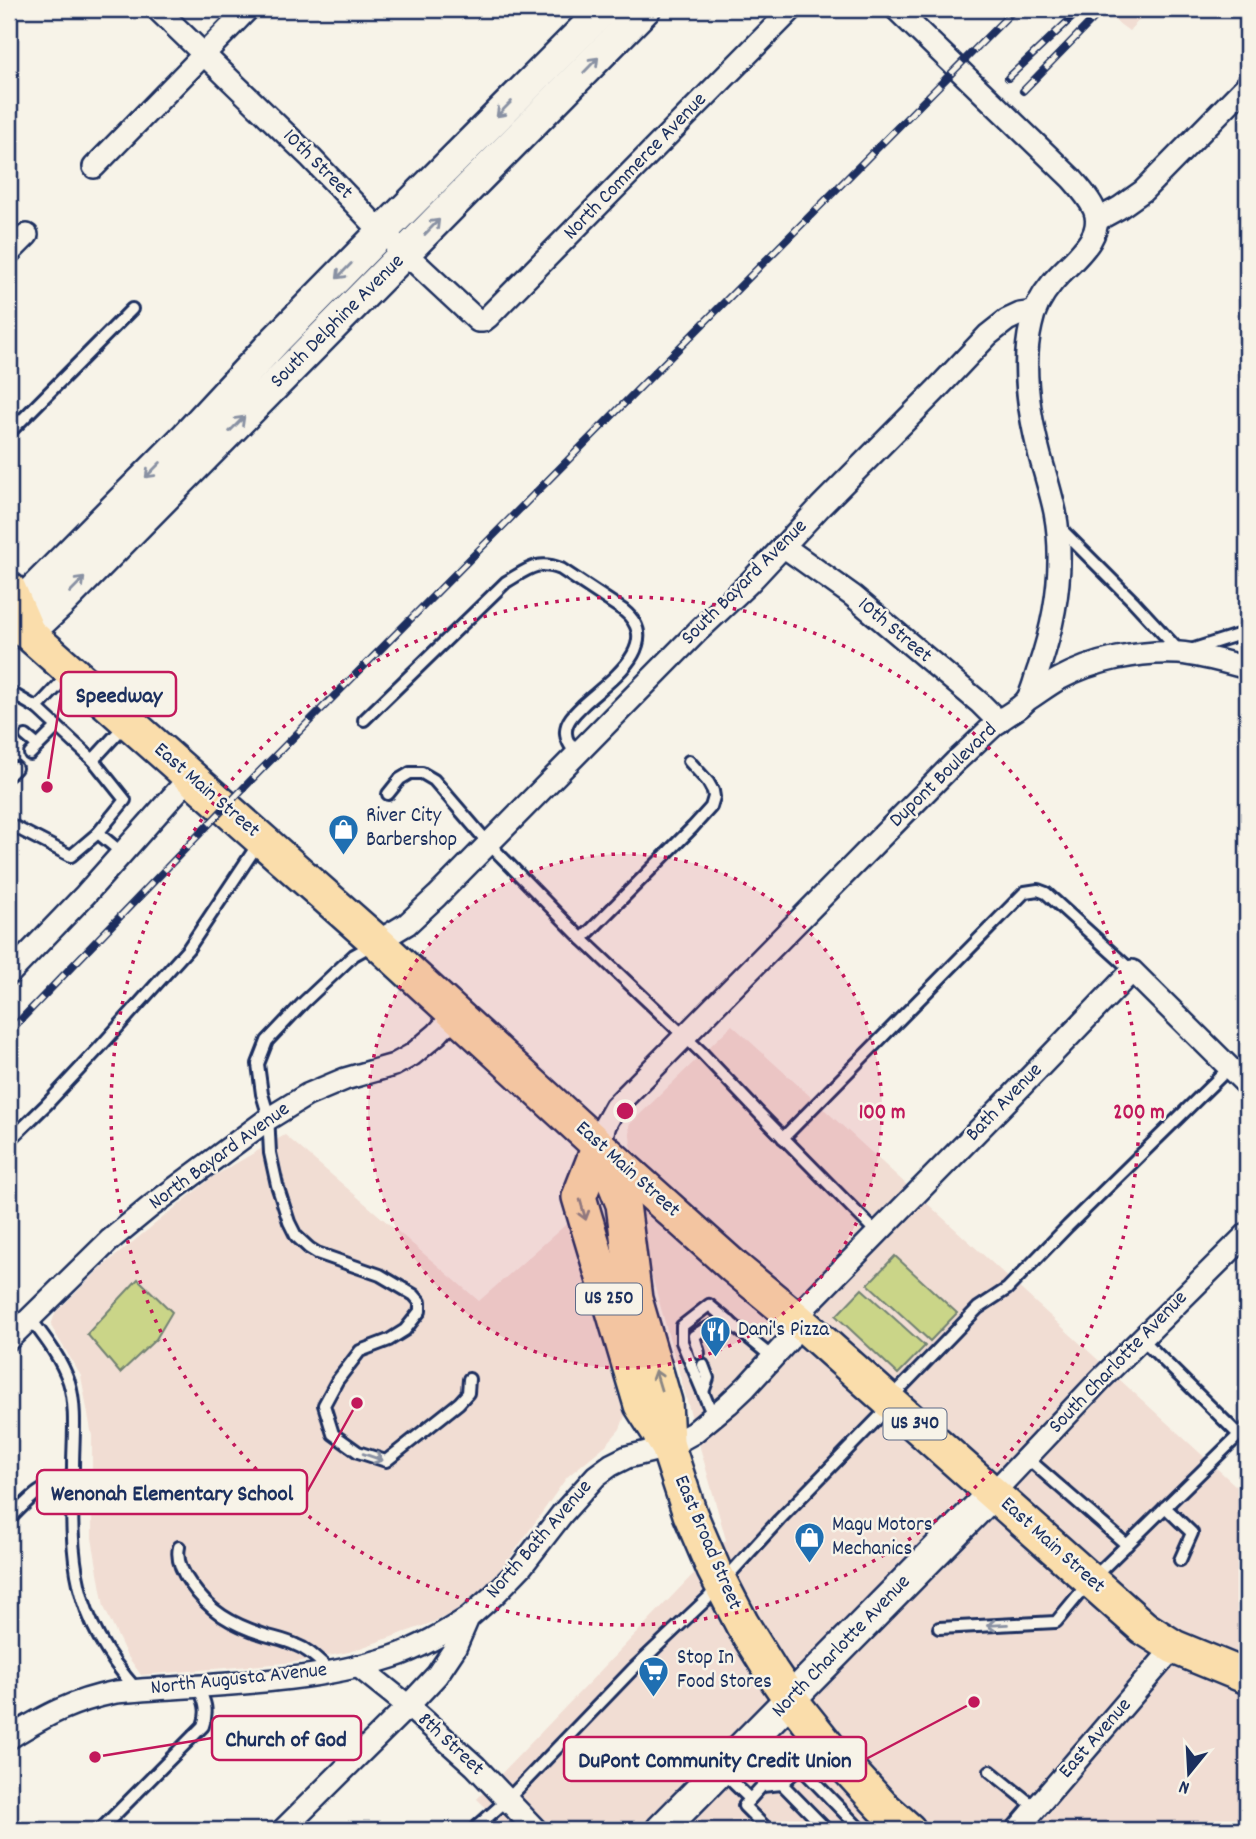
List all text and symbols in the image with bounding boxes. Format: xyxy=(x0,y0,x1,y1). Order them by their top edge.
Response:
one-way arrow xyxy=(582,56,599,73)
street label: North Commerce Avenue xyxy=(557,86,715,248)
one-way arrow xyxy=(496,100,513,117)
street label: 10th Street xyxy=(275,123,359,207)
one-way arrow xyxy=(423,219,440,236)
street label: South Delphine Avenue xyxy=(264,248,412,396)
one-way arrow xyxy=(336,262,353,279)
one-way arrow xyxy=(229,415,246,432)
one-way arrow xyxy=(145,462,162,479)
street label: South Bayard Avenue xyxy=(675,513,815,653)
one-way arrow xyxy=(69,577,86,594)
street label: 10th Street xyxy=(850,591,938,671)
callout: Speedway xyxy=(61,672,176,716)
text: Speedway xyxy=(76,681,164,714)
street label: Dupont Boulevard xyxy=(883,717,1005,835)
street label: East Main Street xyxy=(146,736,266,846)
place label: River City Barbershop xyxy=(366,802,457,856)
shop icon: River City Barbershop xyxy=(326,812,360,856)
street label: Bath Avenue xyxy=(960,1057,1050,1149)
street label: North Bayard Avenue xyxy=(143,1096,297,1218)
centre of rings xyxy=(613,1099,637,1123)
text: 100 m xyxy=(859,1099,905,1129)
text: 200 m xyxy=(1113,1099,1165,1129)
street label: East Main Street xyxy=(568,1115,686,1226)
one-way arrow xyxy=(577,1198,590,1220)
road number: US 250 xyxy=(576,1284,642,1315)
street label: South Charlotte Avenue xyxy=(1043,1285,1195,1441)
restaurant icon: Dani's Pizza xyxy=(698,1314,732,1358)
place label: Dani's Pizza xyxy=(738,1316,830,1346)
one-way arrow xyxy=(651,1369,664,1391)
road number: US 340 xyxy=(884,1408,946,1440)
one-way arrow xyxy=(362,1451,384,1464)
callout: Wenonah Elementary School xyxy=(37,1470,307,1514)
street label: East Broad Street xyxy=(665,1471,749,1615)
street label: North Bath Avenue xyxy=(480,1474,600,1606)
text: Wenonah Elementary School xyxy=(51,1479,294,1512)
street label: East Main Street xyxy=(993,1491,1111,1602)
place label: Magu Motors Mechanics xyxy=(832,1511,933,1565)
shop icon: Magu Motors Mechanics xyxy=(792,1521,826,1565)
street label: North Charlotte Avenue xyxy=(766,1569,918,1725)
one-way arrow xyxy=(986,1619,1009,1632)
place label: Stop In Food Stores xyxy=(677,1644,772,1698)
supermarket icon: Stop In Food Stores xyxy=(637,1654,671,1698)
street label: North Augusta Avenue xyxy=(149,1656,329,1704)
street label: East Avenue xyxy=(1052,1692,1140,1786)
street label: 8th Street xyxy=(410,1706,490,1784)
callout: Church of God xyxy=(212,1716,361,1760)
text: Church of God xyxy=(225,1725,347,1758)
callout: DuPont Community Credit Union xyxy=(564,1737,866,1781)
north arrow xyxy=(1154,1738,1224,1808)
text: DuPont Community Credit Union xyxy=(578,1746,852,1779)
text: N xyxy=(1176,1772,1193,1800)

